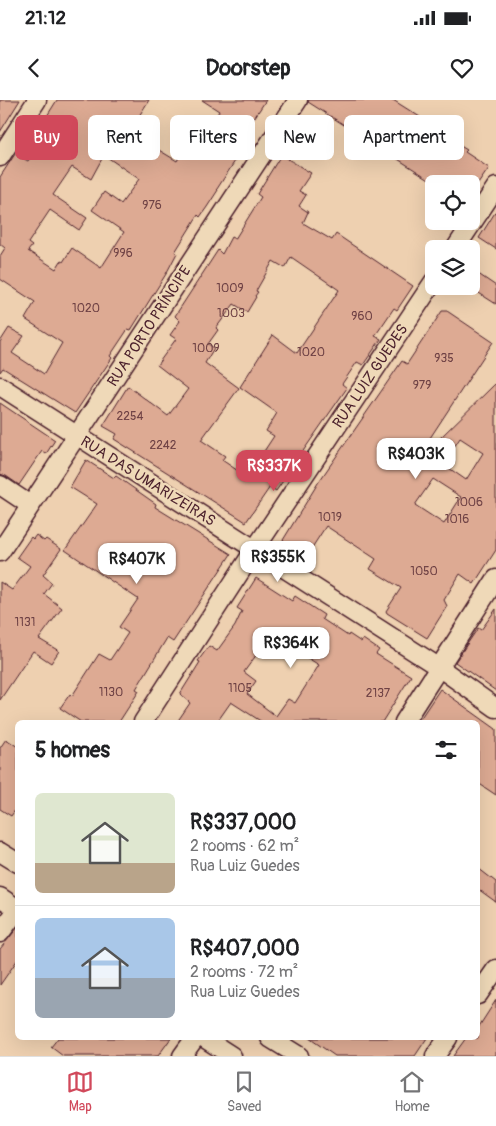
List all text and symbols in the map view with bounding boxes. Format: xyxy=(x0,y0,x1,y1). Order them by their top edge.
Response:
text: 21:12 xyxy=(25,6,66,30)
icon: back xyxy=(20,54,48,82)
text: Doorstep xyxy=(205,54,291,82)
icon: heart xyxy=(448,54,476,82)
chip: Buy xyxy=(15,115,78,160)
chip: Rent xyxy=(88,115,160,160)
chip: Filters xyxy=(170,115,255,160)
chip: New xyxy=(265,115,334,160)
chip: Apartment xyxy=(344,115,464,160)
map controls xyxy=(425,175,480,295)
button: locate xyxy=(425,175,480,230)
house number: 976 xyxy=(142,198,162,213)
button: layers xyxy=(425,240,480,295)
house number: 996 xyxy=(113,246,133,261)
street label: RUA PORTO PRÍNCIPE xyxy=(103,262,196,390)
house number: 1009 xyxy=(216,281,244,296)
house number: 1020 xyxy=(72,301,100,316)
house number: 1003 xyxy=(217,306,245,321)
house number: 960 xyxy=(351,309,373,324)
street label: RUA LUIZ GUEDES xyxy=(329,321,412,432)
house number: 1009 xyxy=(192,341,220,356)
house number: 1020 xyxy=(297,345,325,360)
house number: 935 xyxy=(434,351,454,366)
house number: 979 xyxy=(413,378,431,393)
house number: 2254 xyxy=(117,409,143,424)
street label: RUA DAS UMARIZEIRAS xyxy=(77,432,219,531)
house number: 2242 xyxy=(149,438,177,453)
pin: R$403K xyxy=(375,438,457,480)
text: R$403K xyxy=(388,444,444,464)
pin: R$337K xyxy=(233,450,315,492)
text: R$337K xyxy=(247,456,301,476)
house number: 1006 xyxy=(455,495,483,510)
house number: 1019 xyxy=(318,510,342,525)
house number: 1016 xyxy=(445,512,469,527)
pin: R$355K xyxy=(237,540,319,583)
pin: R$407K xyxy=(96,542,178,585)
text: R$355K xyxy=(251,547,305,567)
text: R$407K xyxy=(109,549,165,569)
house number: 1050 xyxy=(410,564,438,579)
house number: 1131 xyxy=(15,615,35,630)
pin: R$364K xyxy=(250,626,332,669)
text: R$364K xyxy=(263,633,319,653)
house number: 1105 xyxy=(228,681,252,696)
house number: 1130 xyxy=(99,685,123,700)
house number: 2137 xyxy=(366,686,391,701)
icon: filters xyxy=(432,736,460,764)
text: 5 homes xyxy=(35,737,110,764)
text: R$337,000 xyxy=(190,809,296,836)
icon: home xyxy=(75,813,135,873)
text: 2 rooms · 62 m² xyxy=(190,836,299,856)
text: Rua Luiz Guedes xyxy=(190,856,300,876)
text: R$407,000 xyxy=(190,935,300,962)
icon: home xyxy=(75,938,135,998)
text: 2 rooms · 72 m² xyxy=(190,962,298,982)
text: Rua Luiz Guedes xyxy=(190,982,300,1002)
tab: Map xyxy=(66,1068,94,1115)
tab: Saved xyxy=(227,1068,262,1115)
tab: Home xyxy=(394,1068,430,1115)

